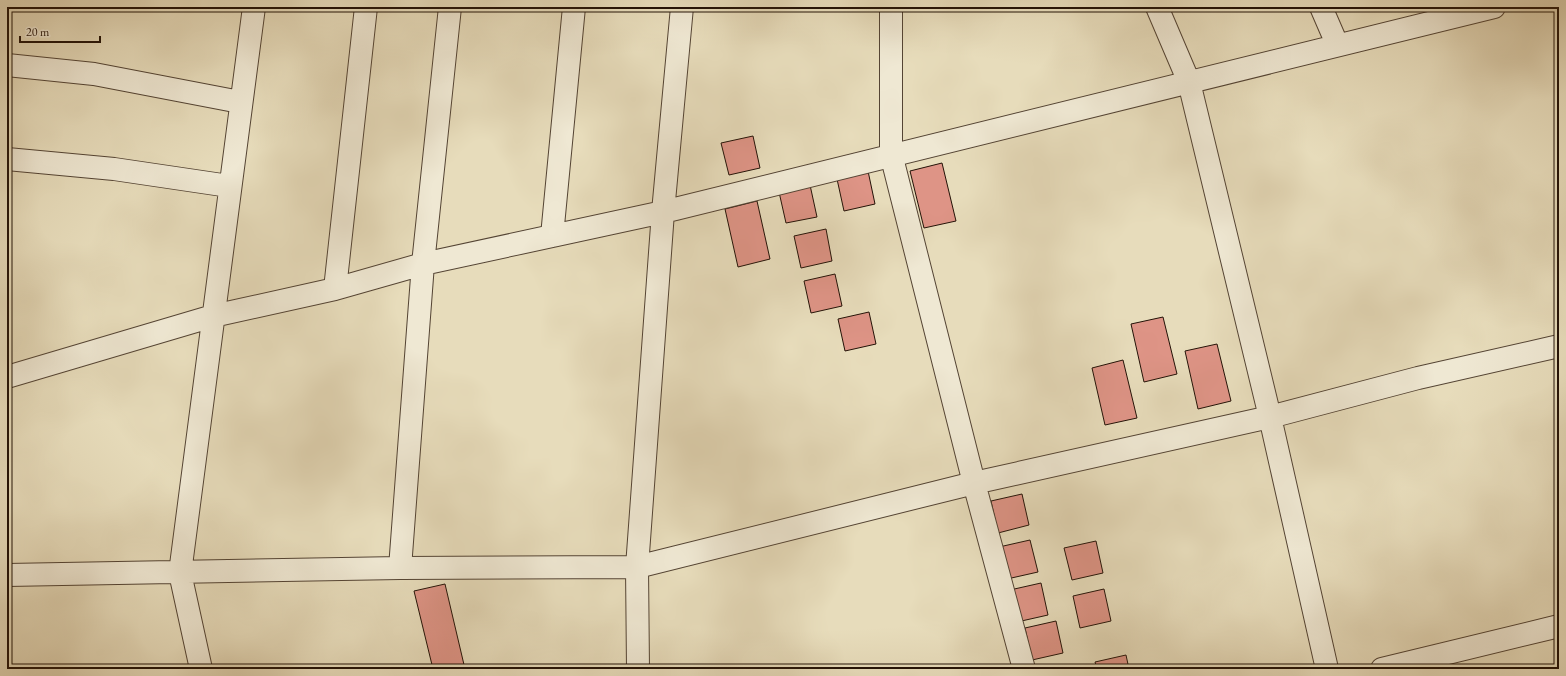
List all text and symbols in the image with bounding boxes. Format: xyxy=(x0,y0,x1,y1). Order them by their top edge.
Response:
scale bar xyxy=(20,18,100,44)
text: 20 m xyxy=(26,24,50,40)

